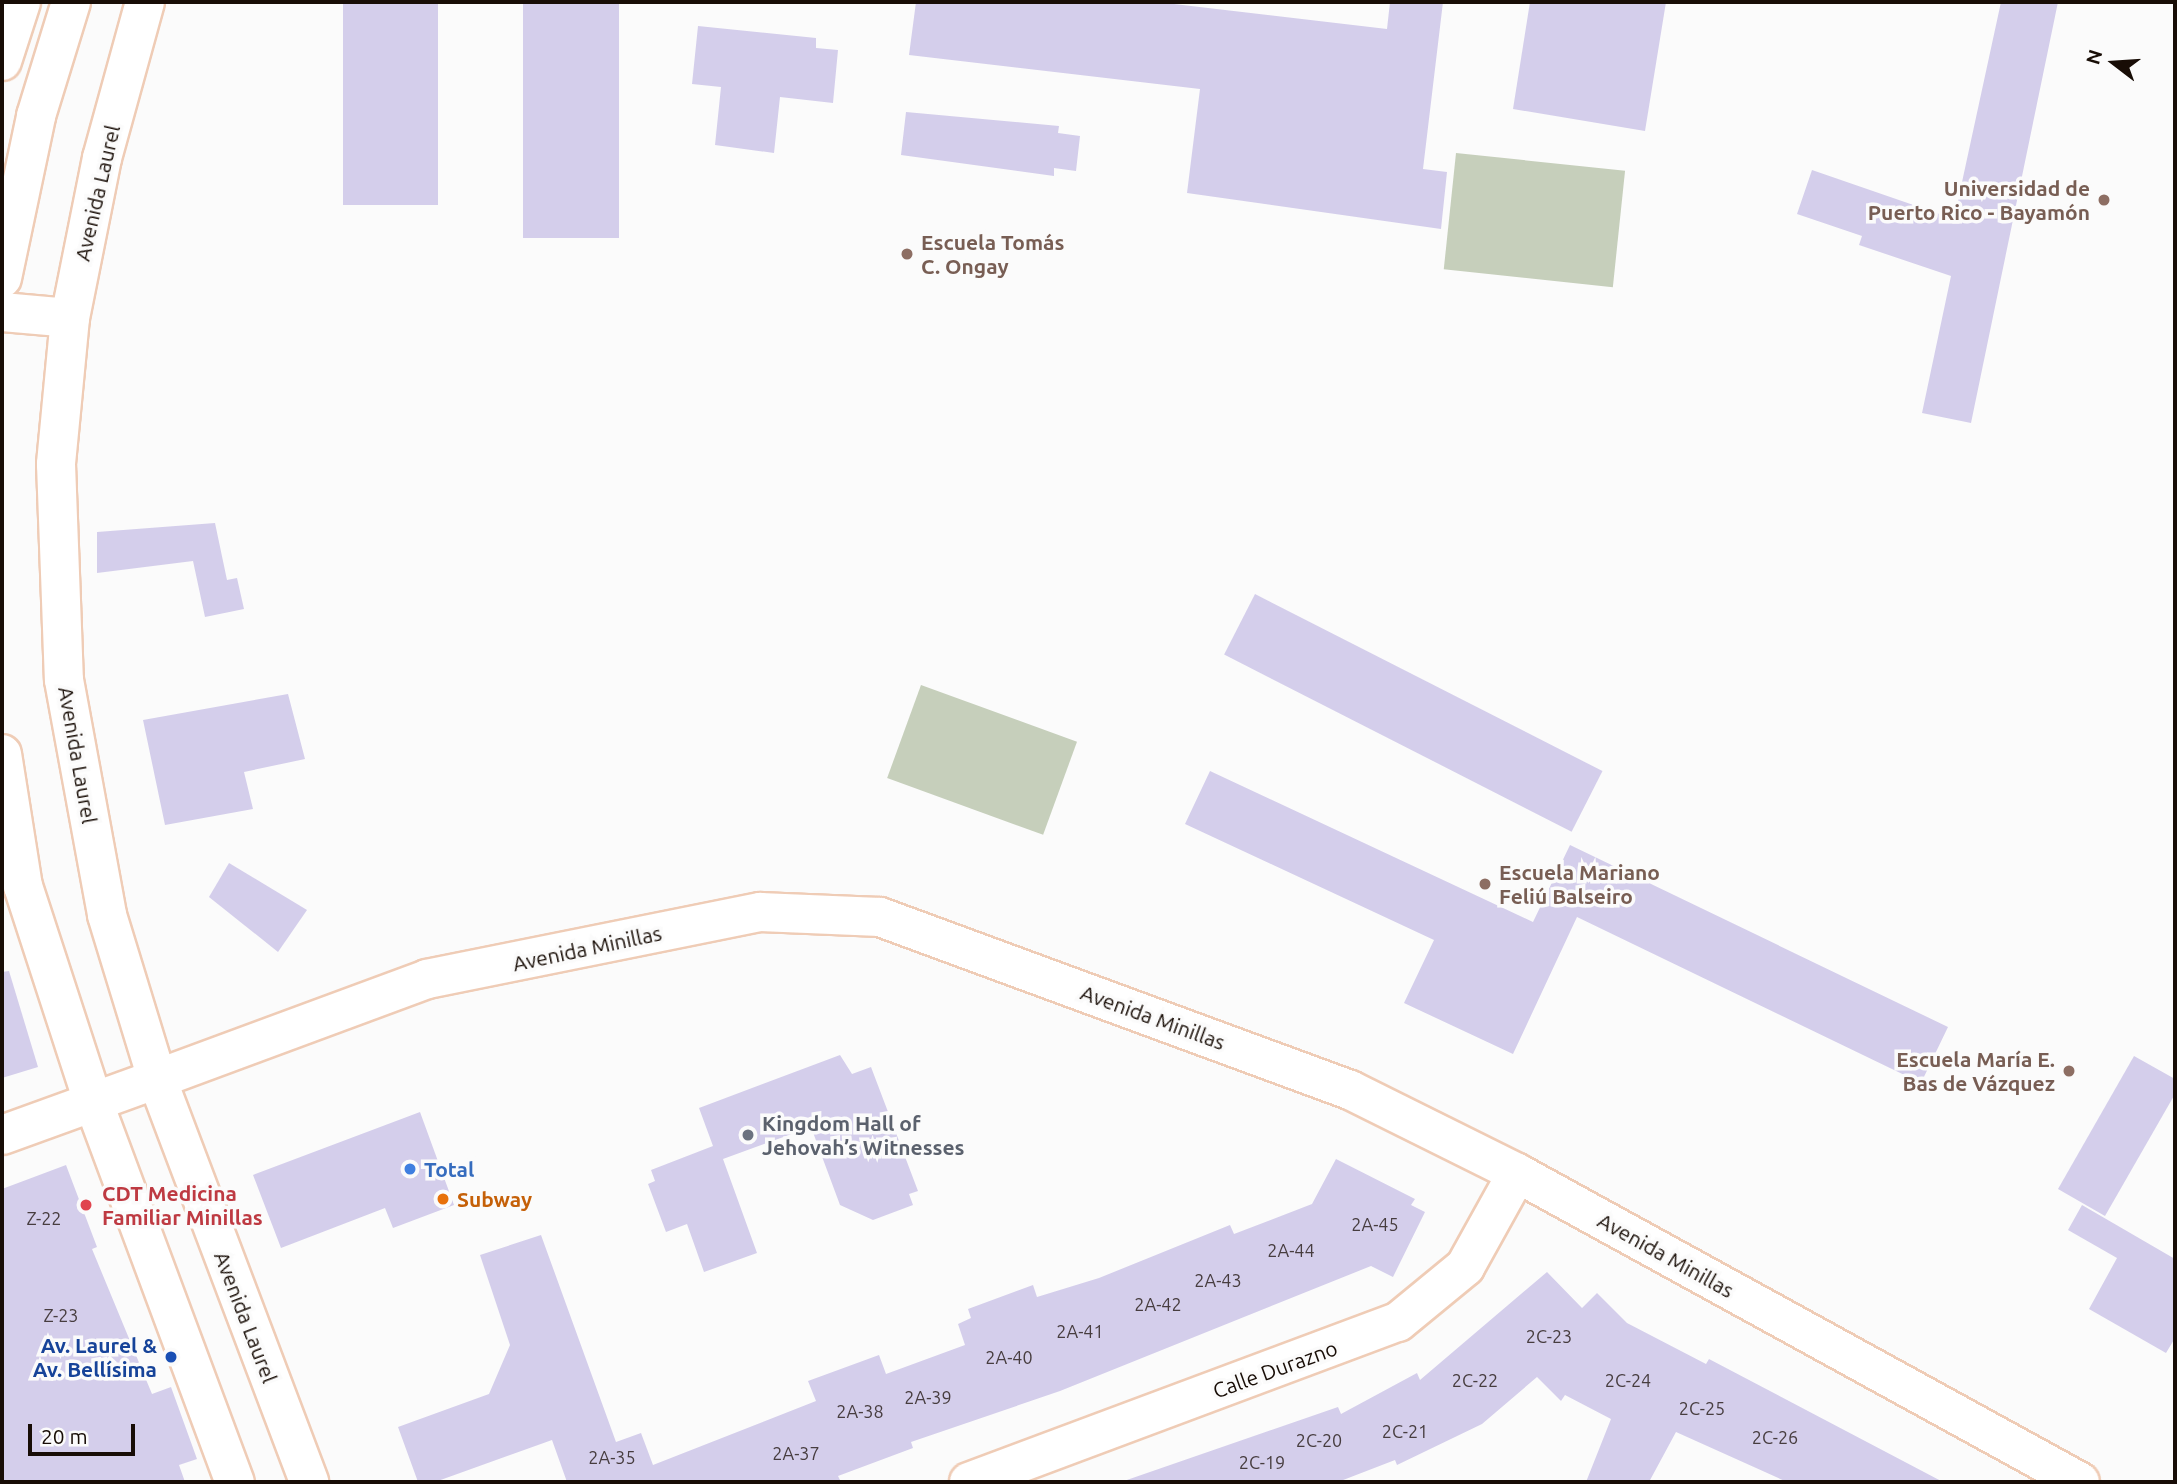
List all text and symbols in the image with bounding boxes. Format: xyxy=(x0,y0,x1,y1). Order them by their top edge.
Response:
north arrow xyxy=(2079,28,2149,98)
text: N xyxy=(2081,47,2107,67)
street label: Avenida Laurel xyxy=(69,123,125,263)
place label: Universidad de Puerto Rico - Bayamón xyxy=(1868,175,2090,225)
marker: Universidad de Puerto Rico - Bayamón xyxy=(2096,192,2112,208)
place label: Escuela Tomás C. Ongay xyxy=(921,229,1064,279)
marker: Escuela Tomás C. Ongay xyxy=(899,246,915,262)
street label: Avenida Laurel xyxy=(54,685,102,825)
place label: Escuela Mariano Feliú Balseiro xyxy=(1499,859,1660,909)
marker: Escuela Mariano Feliú Balseiro xyxy=(1477,876,1493,892)
street label: Avenida Minillas xyxy=(510,920,664,976)
street label: Avenida Minillas xyxy=(1077,979,1229,1055)
place label: Escuela María E. Bas de Vázquez xyxy=(1896,1046,2055,1096)
marker: Escuela María E. Bas de Vázquez xyxy=(2061,1063,2077,1079)
place label: Kingdom Hall of Jehovah’s Witnesses xyxy=(762,1110,965,1160)
marker: Kingdom Hall of Jehovah’s Witnesses xyxy=(740,1127,756,1143)
place label: Total xyxy=(424,1156,474,1182)
marker: Total xyxy=(402,1161,418,1177)
place label: CDT Medicina Familiar Minillas xyxy=(102,1180,263,1230)
place label: Subway xyxy=(457,1186,532,1212)
marker: Subway xyxy=(435,1191,451,1207)
marker: CDT Medicina Familiar Minillas xyxy=(76,1195,96,1215)
house number: Z-22 xyxy=(27,1207,61,1229)
street label: Avenida Minillas xyxy=(1594,1207,1738,1303)
house number: 2A-45 xyxy=(1351,1213,1399,1235)
house number: 2A-44 xyxy=(1267,1239,1315,1261)
street label: Avenida Laurel xyxy=(209,1248,283,1386)
house number: 2A-43 xyxy=(1194,1269,1242,1291)
house number: 2A-42 xyxy=(1134,1293,1182,1315)
house number: Z-23 xyxy=(44,1304,78,1326)
house number: 2A-41 xyxy=(1056,1320,1104,1342)
house number: 2C-23 xyxy=(1526,1325,1572,1347)
place label: Av. Laurel & Av. Bellísima xyxy=(33,1332,157,1382)
street label: Calle Durazno xyxy=(1209,1335,1341,1403)
house number: 2A-40 xyxy=(985,1346,1033,1368)
marker: Av. Laurel & Av. Bellísima xyxy=(163,1349,179,1365)
house number: 2C-22 xyxy=(1452,1369,1498,1391)
house number: 2C-24 xyxy=(1605,1369,1651,1391)
house number: 2A-39 xyxy=(904,1386,952,1408)
house number: 2C-25 xyxy=(1679,1397,1725,1419)
house number: 2A-38 xyxy=(836,1400,884,1422)
scale bar xyxy=(32,1410,138,1454)
house number: 2C-21 xyxy=(1382,1420,1428,1442)
text: 20 m xyxy=(41,1424,88,1448)
house number: 2C-26 xyxy=(1752,1426,1798,1448)
house number: 2C-20 xyxy=(1296,1429,1342,1451)
house number: 2A-37 xyxy=(772,1442,820,1464)
house number: 2A-35 xyxy=(588,1446,636,1468)
house number: 2C-19 xyxy=(1239,1451,1285,1473)

